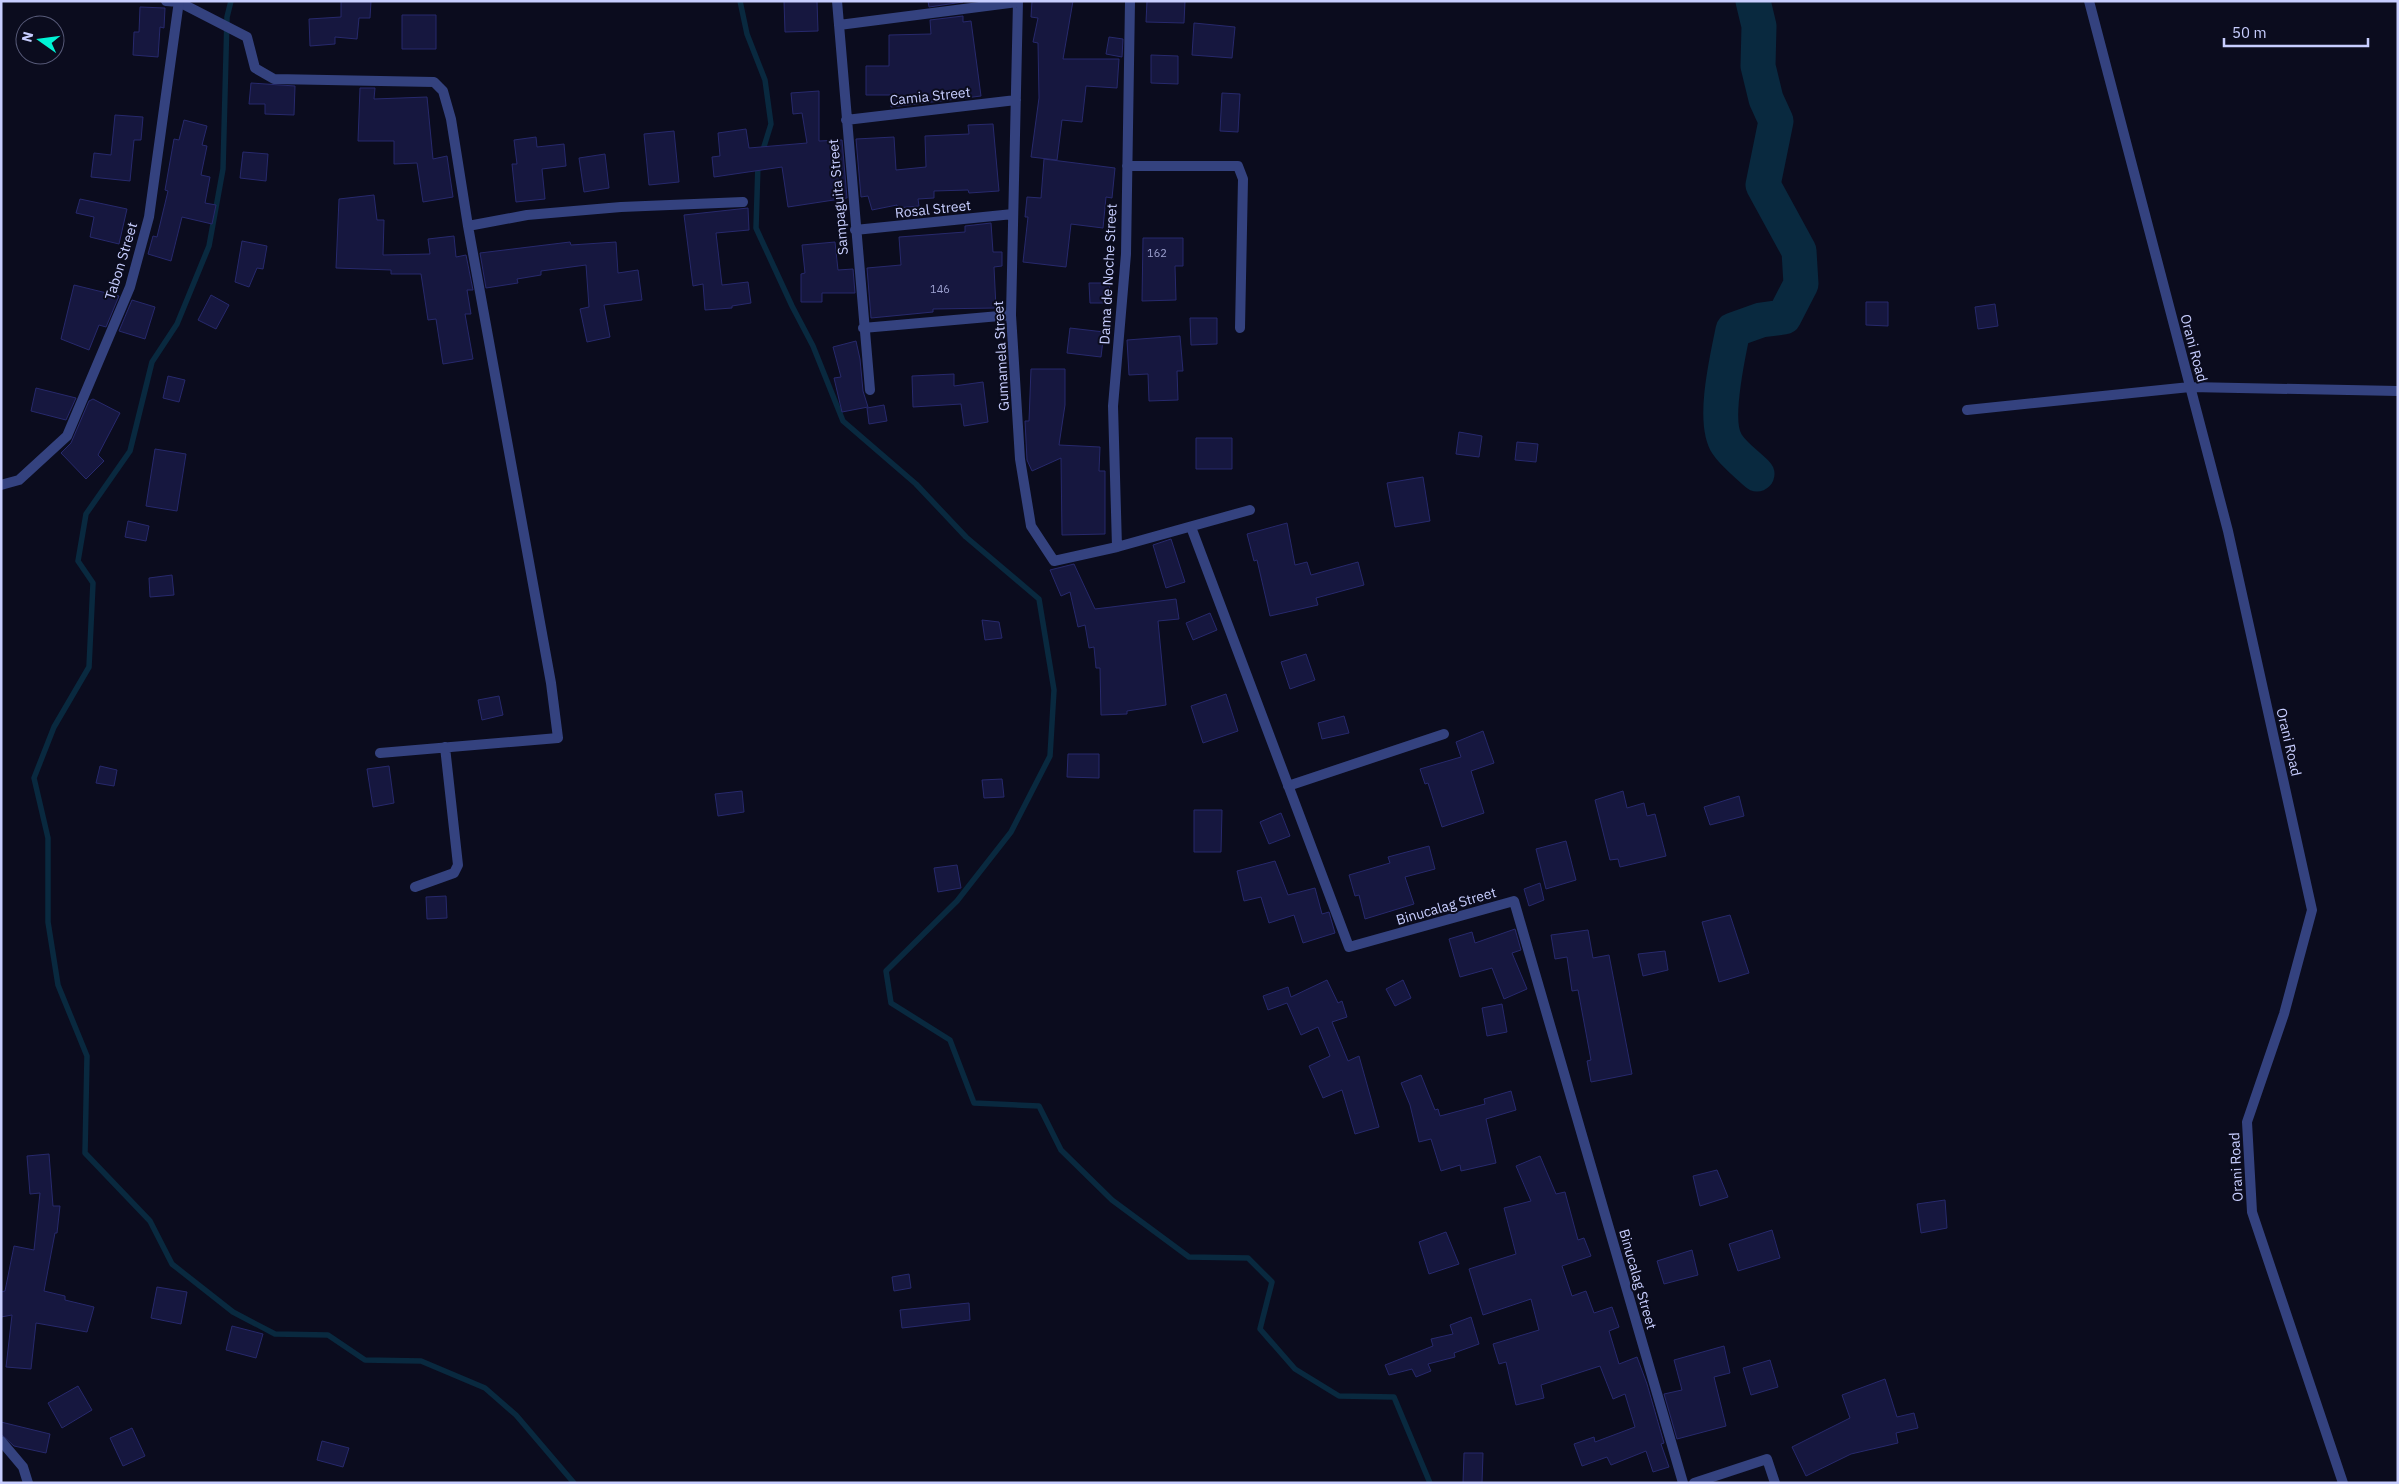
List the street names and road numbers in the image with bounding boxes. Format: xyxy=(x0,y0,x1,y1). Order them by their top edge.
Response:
street label: Camia Street xyxy=(889,83,971,109)
street label: Sampaguita Street xyxy=(824,138,852,256)
street label: Rosal Street xyxy=(894,196,972,222)
street label: Dama de Noche Street xyxy=(1095,203,1121,345)
street label: Tabon Street xyxy=(101,220,141,302)
street label: Gumamela Street xyxy=(989,300,1013,412)
street label: Orani Road xyxy=(2176,312,2212,384)
street label: Orani Road xyxy=(2272,706,2306,778)
street label: Binucalag Street xyxy=(1394,883,1498,929)
street label: Orani Road xyxy=(2225,1132,2247,1202)
street label: Binucalag Street xyxy=(1615,1227,1661,1331)

